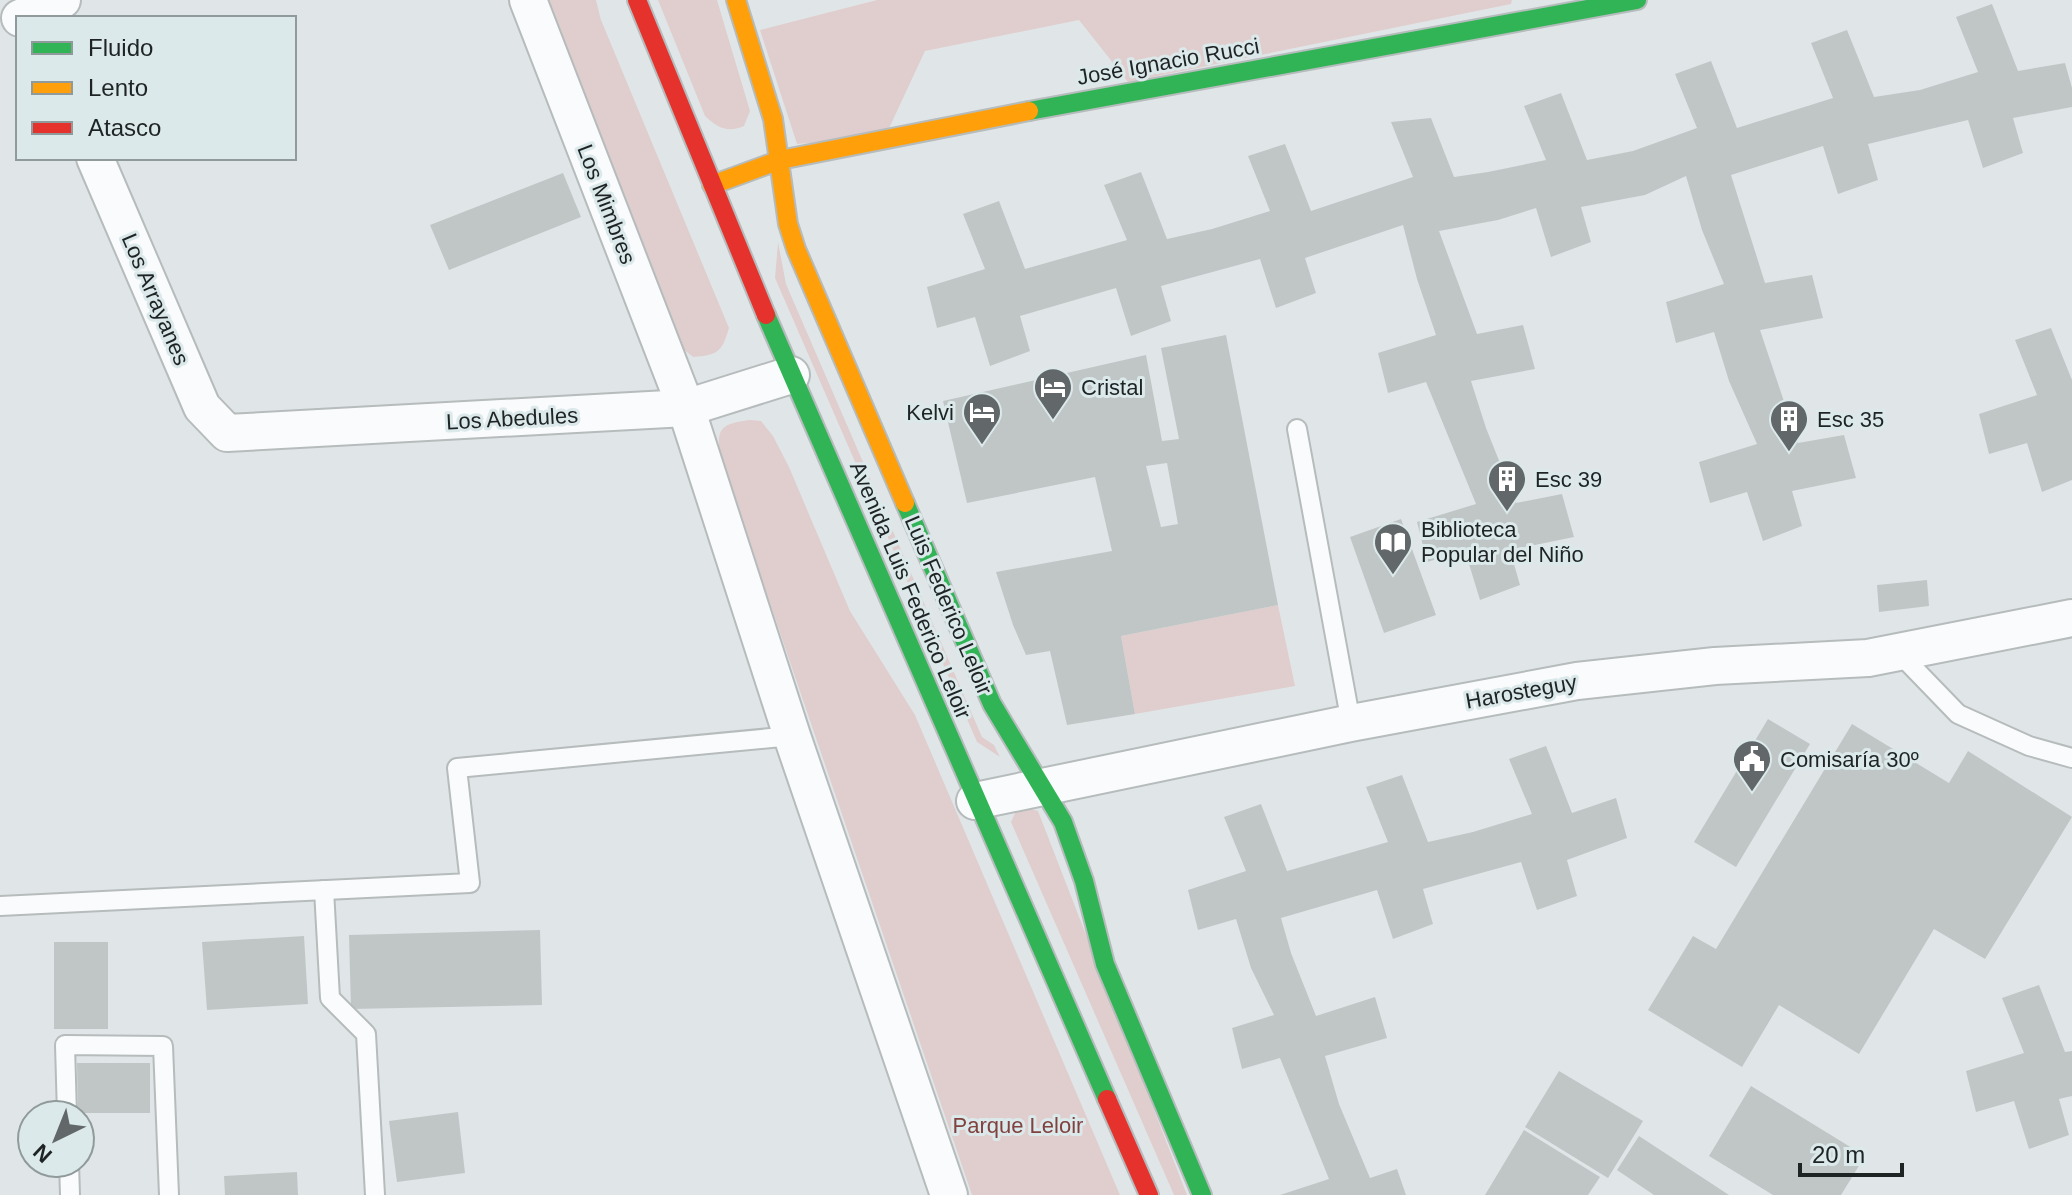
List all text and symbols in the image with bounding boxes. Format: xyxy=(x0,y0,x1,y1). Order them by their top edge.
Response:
legend xyxy=(16,16,296,160)
street label: José Ignacio Rucci xyxy=(1075,33,1261,90)
text: Fluido xyxy=(88,34,153,61)
text: Lento xyxy=(88,74,148,101)
text: Atasco xyxy=(88,114,161,141)
street label: Los Mimbres xyxy=(572,141,641,267)
street label: Los Arrayanes xyxy=(117,230,195,369)
hotel icon: Cristal xyxy=(1032,366,1074,421)
place label: Cristal xyxy=(1081,375,1143,400)
hotel icon: Kelvi xyxy=(961,391,1003,446)
building icon: Esc 35 xyxy=(1768,398,1810,453)
place label: Kelvi xyxy=(906,400,954,425)
street label: Los Abedules xyxy=(445,403,579,434)
place label: Esc 35 xyxy=(1817,407,1884,432)
street label: Avenida Luis Federico Leloir xyxy=(845,457,977,723)
building icon: Esc 39 xyxy=(1486,458,1528,513)
place label: Esc 39 xyxy=(1535,467,1602,492)
street label: Luis Federico Leloir xyxy=(899,511,999,699)
place label: Biblioteca Popular del Niño xyxy=(1421,517,1584,567)
library icon: Biblioteca Popular del Niño xyxy=(1372,521,1414,576)
street label: Harosteguy xyxy=(1464,669,1579,714)
public building icon: Comisaría 30º xyxy=(1731,738,1773,793)
place label: Comisaría 30º xyxy=(1780,747,1919,772)
north arrow xyxy=(16,1099,96,1179)
park label: Parque Leloir xyxy=(953,1113,1083,1138)
scale bar xyxy=(1800,1127,1902,1177)
text: N xyxy=(28,1139,57,1168)
text: 20 m xyxy=(1812,1141,1865,1168)

